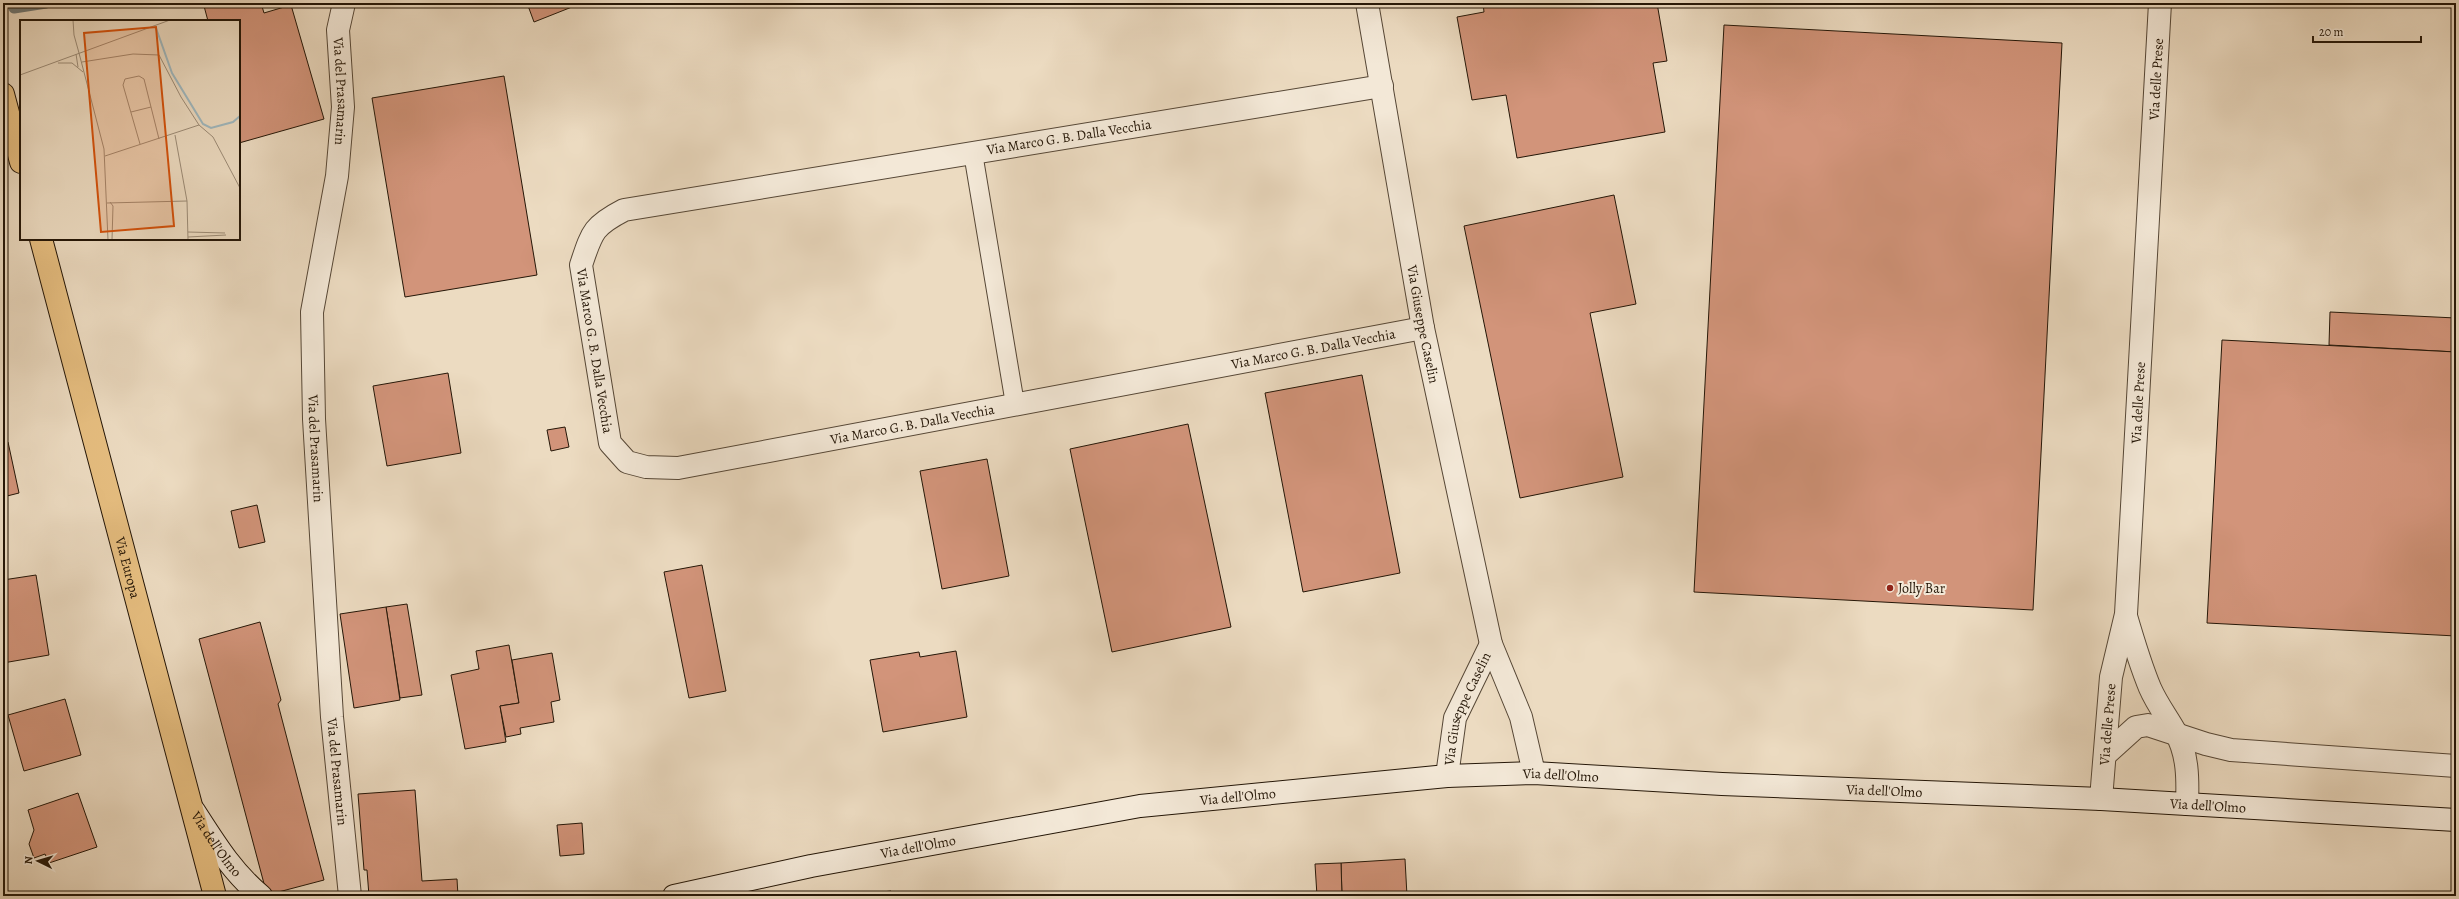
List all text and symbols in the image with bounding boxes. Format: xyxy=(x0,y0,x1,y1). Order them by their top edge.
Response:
scale bar xyxy=(2313,18,2421,44)
inset map xyxy=(20,20,240,240)
text: 20 m xyxy=(2319,24,2343,40)
street label: Via del Prasamarin xyxy=(329,36,353,146)
street label: Via delle Prese xyxy=(2144,38,2168,121)
street label: Via Marco G. B. Dalla Vecchia xyxy=(984,115,1153,160)
street label: Via Giuseppe Caselin xyxy=(1403,263,1444,385)
street label: Via Marco G. B. Dalla Vecchia xyxy=(572,266,618,435)
street label: Via Marco G. B. Dalla Vecchia xyxy=(1229,324,1398,374)
street label: Via delle Prese xyxy=(2126,361,2150,445)
street label: Via del Prasamarin xyxy=(304,393,329,503)
street label: Via Marco G. B. Dalla Vecchia xyxy=(828,399,997,449)
street label: Via Europa xyxy=(111,534,145,601)
place label: Jolly Bar xyxy=(1898,579,1946,598)
marker: Jolly Bar xyxy=(1885,583,1895,593)
street label: Via Giuseppe Caselin xyxy=(1439,648,1495,767)
street label: Via delle Prese xyxy=(2094,683,2120,767)
street label: Via del Prasamarin xyxy=(323,716,352,827)
street label: Via dell'Olmo xyxy=(1521,763,1599,786)
street label: Via dell'Olmo xyxy=(1845,779,1923,801)
street label: Via dell'Olmo xyxy=(1198,783,1277,810)
street label: Via dell'Olmo xyxy=(2168,794,2247,817)
street label: Via dell'Olmo xyxy=(187,807,246,881)
street label: Via dell'Olmo xyxy=(878,830,957,863)
north arrow xyxy=(18,841,58,881)
text: N xyxy=(21,856,36,865)

